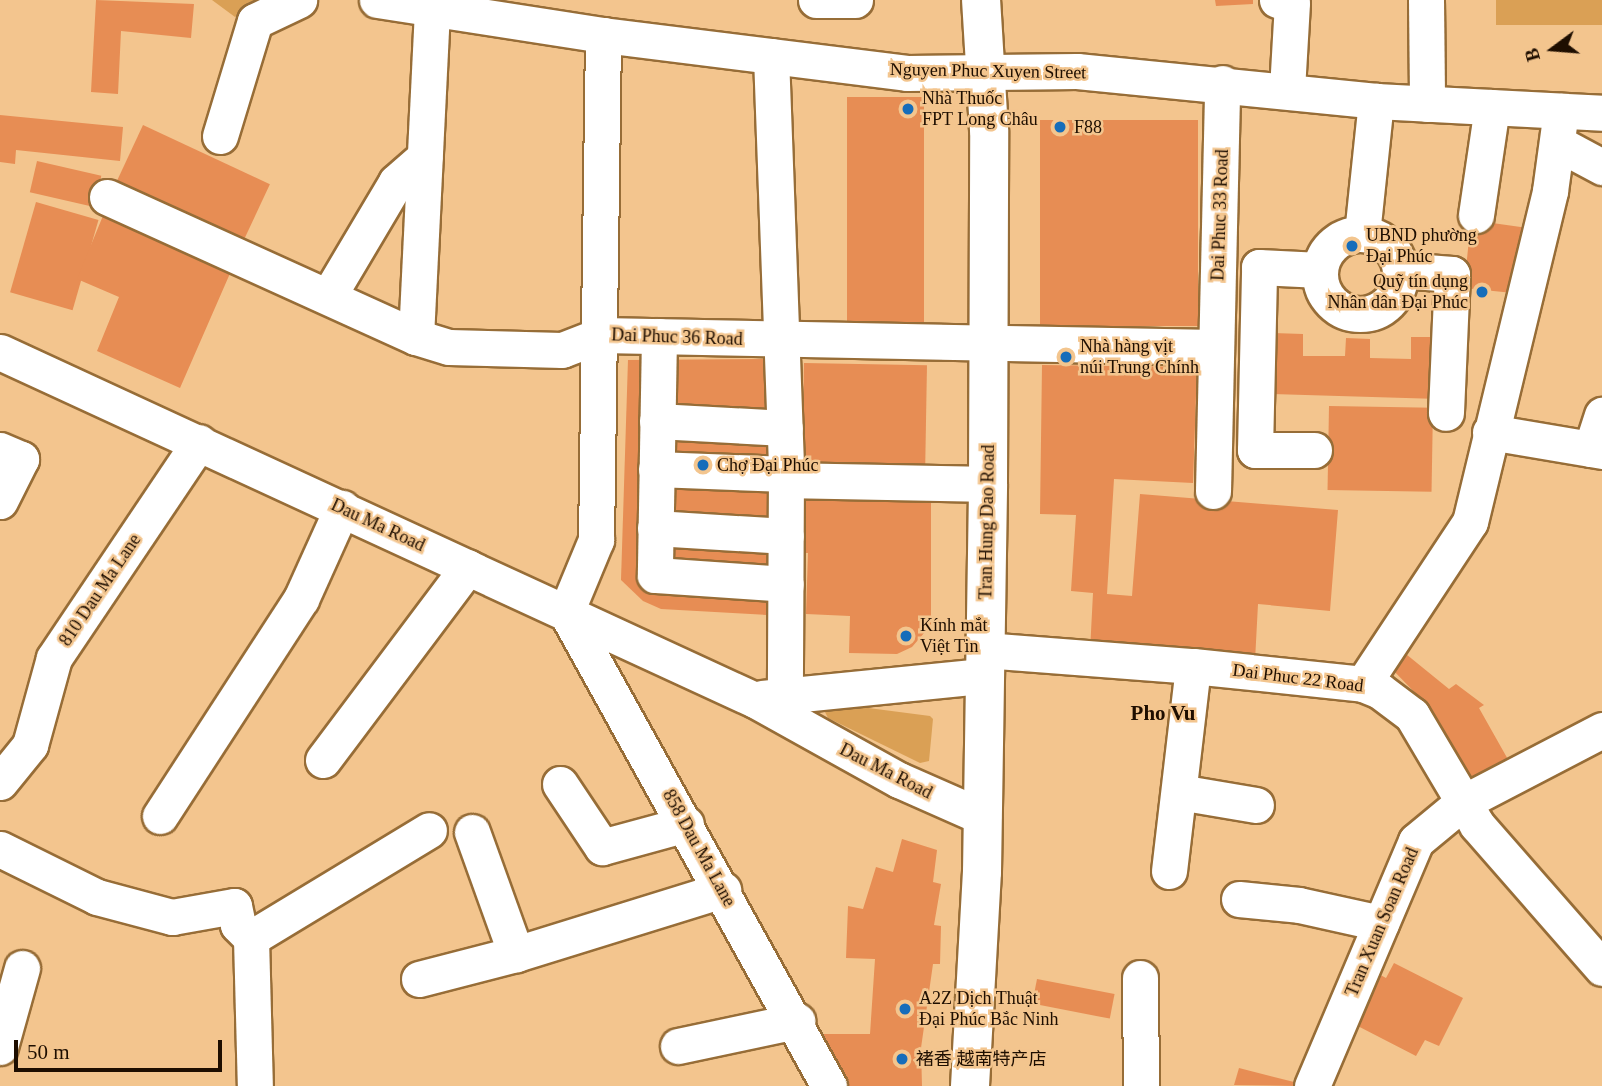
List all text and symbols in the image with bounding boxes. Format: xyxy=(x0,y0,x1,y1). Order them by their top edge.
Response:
north arrow xyxy=(1518,14,1588,84)
text: B xyxy=(1520,46,1544,64)
street label: Nguyen Phuc Xuyen Street xyxy=(890,58,1086,84)
place label: Nhà Thuốc FPT Long Châu xyxy=(922,88,1038,130)
marker: Nhà Thuốc FPT Long Châu xyxy=(900,101,916,117)
place label: F88 xyxy=(1074,116,1102,138)
marker: F88 xyxy=(1052,119,1068,135)
street label: Dai Phuc 33 Road xyxy=(1207,149,1233,281)
place label: UBND phường Đại Phúc xyxy=(1366,225,1477,268)
marker: UBND phường Đại Phúc xyxy=(1344,238,1360,254)
place label: Quỹ tín dụng Nhân dân Đại Phúc xyxy=(1328,271,1468,314)
marker: Quỹ tín dụng Nhân dân Đại Phúc xyxy=(1474,284,1490,300)
street label: Dai Phuc 36 Road xyxy=(611,324,743,350)
place label: Nhà hàng vịt núi Trung Chính xyxy=(1080,336,1199,378)
marker: Nhà hàng vịt núi Trung Chính xyxy=(1058,349,1074,365)
street label: Tran Hung Dao Road xyxy=(975,444,999,600)
place label: Chợ Đại Phúc xyxy=(717,454,819,476)
marker: Chợ Đại Phúc xyxy=(695,457,711,473)
street label: Dau Ma Road xyxy=(328,494,428,556)
street label: 810 Dau Ma Lane xyxy=(55,530,145,650)
place label: Kính mắt Việt Tin xyxy=(920,615,987,658)
marker: Kính mắt Việt Tin xyxy=(898,628,914,644)
street label: Dai Phuc 22 Road xyxy=(1231,659,1365,697)
district label: Pho Vu xyxy=(1130,700,1196,726)
street label: Dau Ma Road xyxy=(836,738,936,804)
street label: 858 Dau Ma Lane xyxy=(658,786,740,910)
street label: Tran Xuan Soan Road xyxy=(1341,844,1423,1000)
place label: A2Z Dịch Thuật Đại Phúc Bắc Ninh xyxy=(919,988,1058,1030)
marker: A2Z Dịch Thuật Đại Phúc Bắc Ninh xyxy=(897,1001,913,1017)
scale bar xyxy=(18,1026,226,1070)
text: 50 m xyxy=(27,1040,70,1064)
place label: 褚香 越南特产店 xyxy=(916,1048,1046,1070)
marker: 褚香 越南特产店 xyxy=(894,1051,910,1067)

